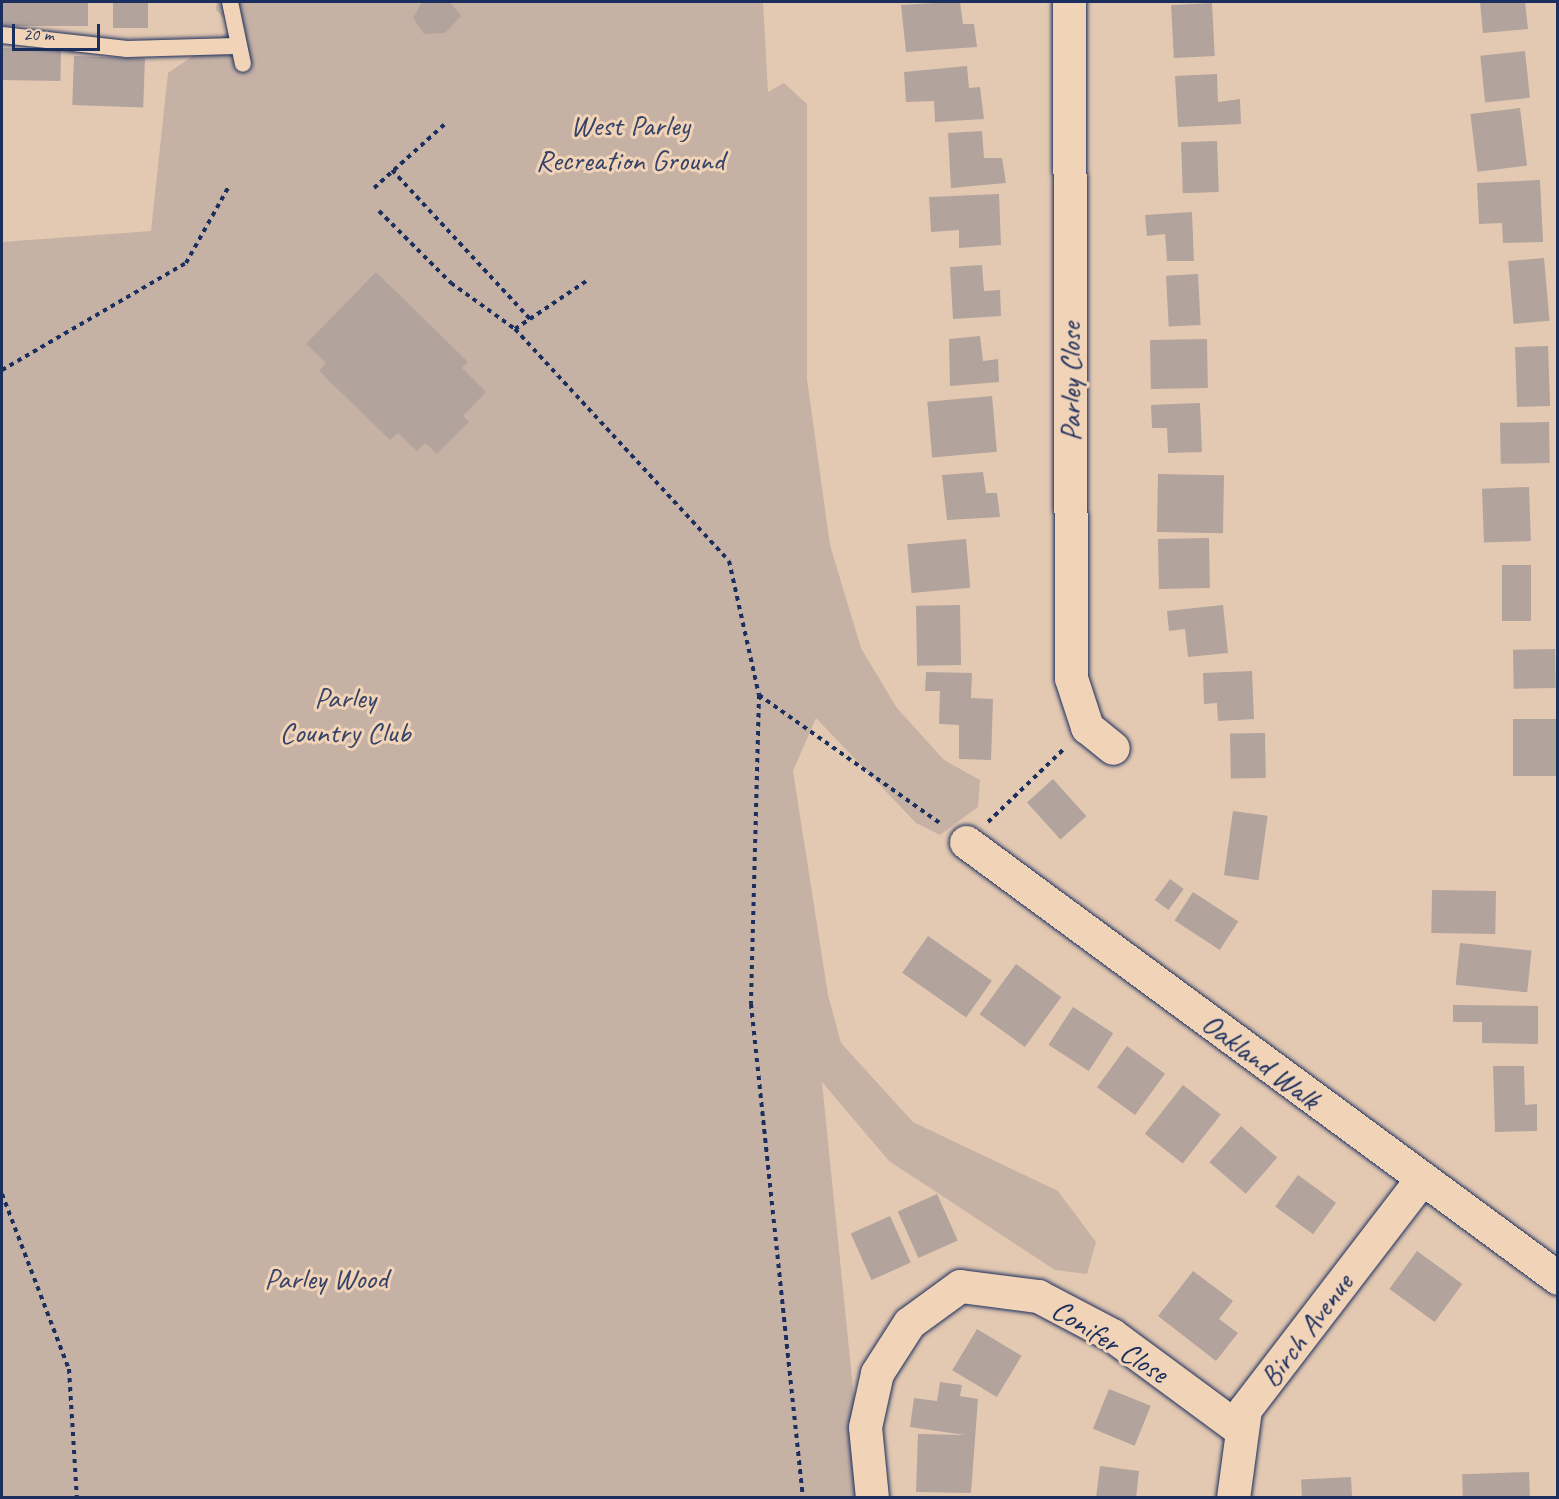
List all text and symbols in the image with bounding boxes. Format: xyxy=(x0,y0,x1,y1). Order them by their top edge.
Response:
scale bar xyxy=(15,12,104,50)
text: 20 m xyxy=(23,23,54,45)
park label: West Parley Recreation Ground xyxy=(536,107,724,178)
street label: Parley Close xyxy=(1052,323,1088,441)
park label: Parley Country Club xyxy=(279,679,411,750)
street label: Oakland Walk xyxy=(1195,1005,1327,1117)
park label: Parley Wood xyxy=(264,1260,388,1296)
street label: Birch Avenue xyxy=(1252,1266,1360,1394)
street label: Conifer Close xyxy=(1045,1291,1175,1391)

